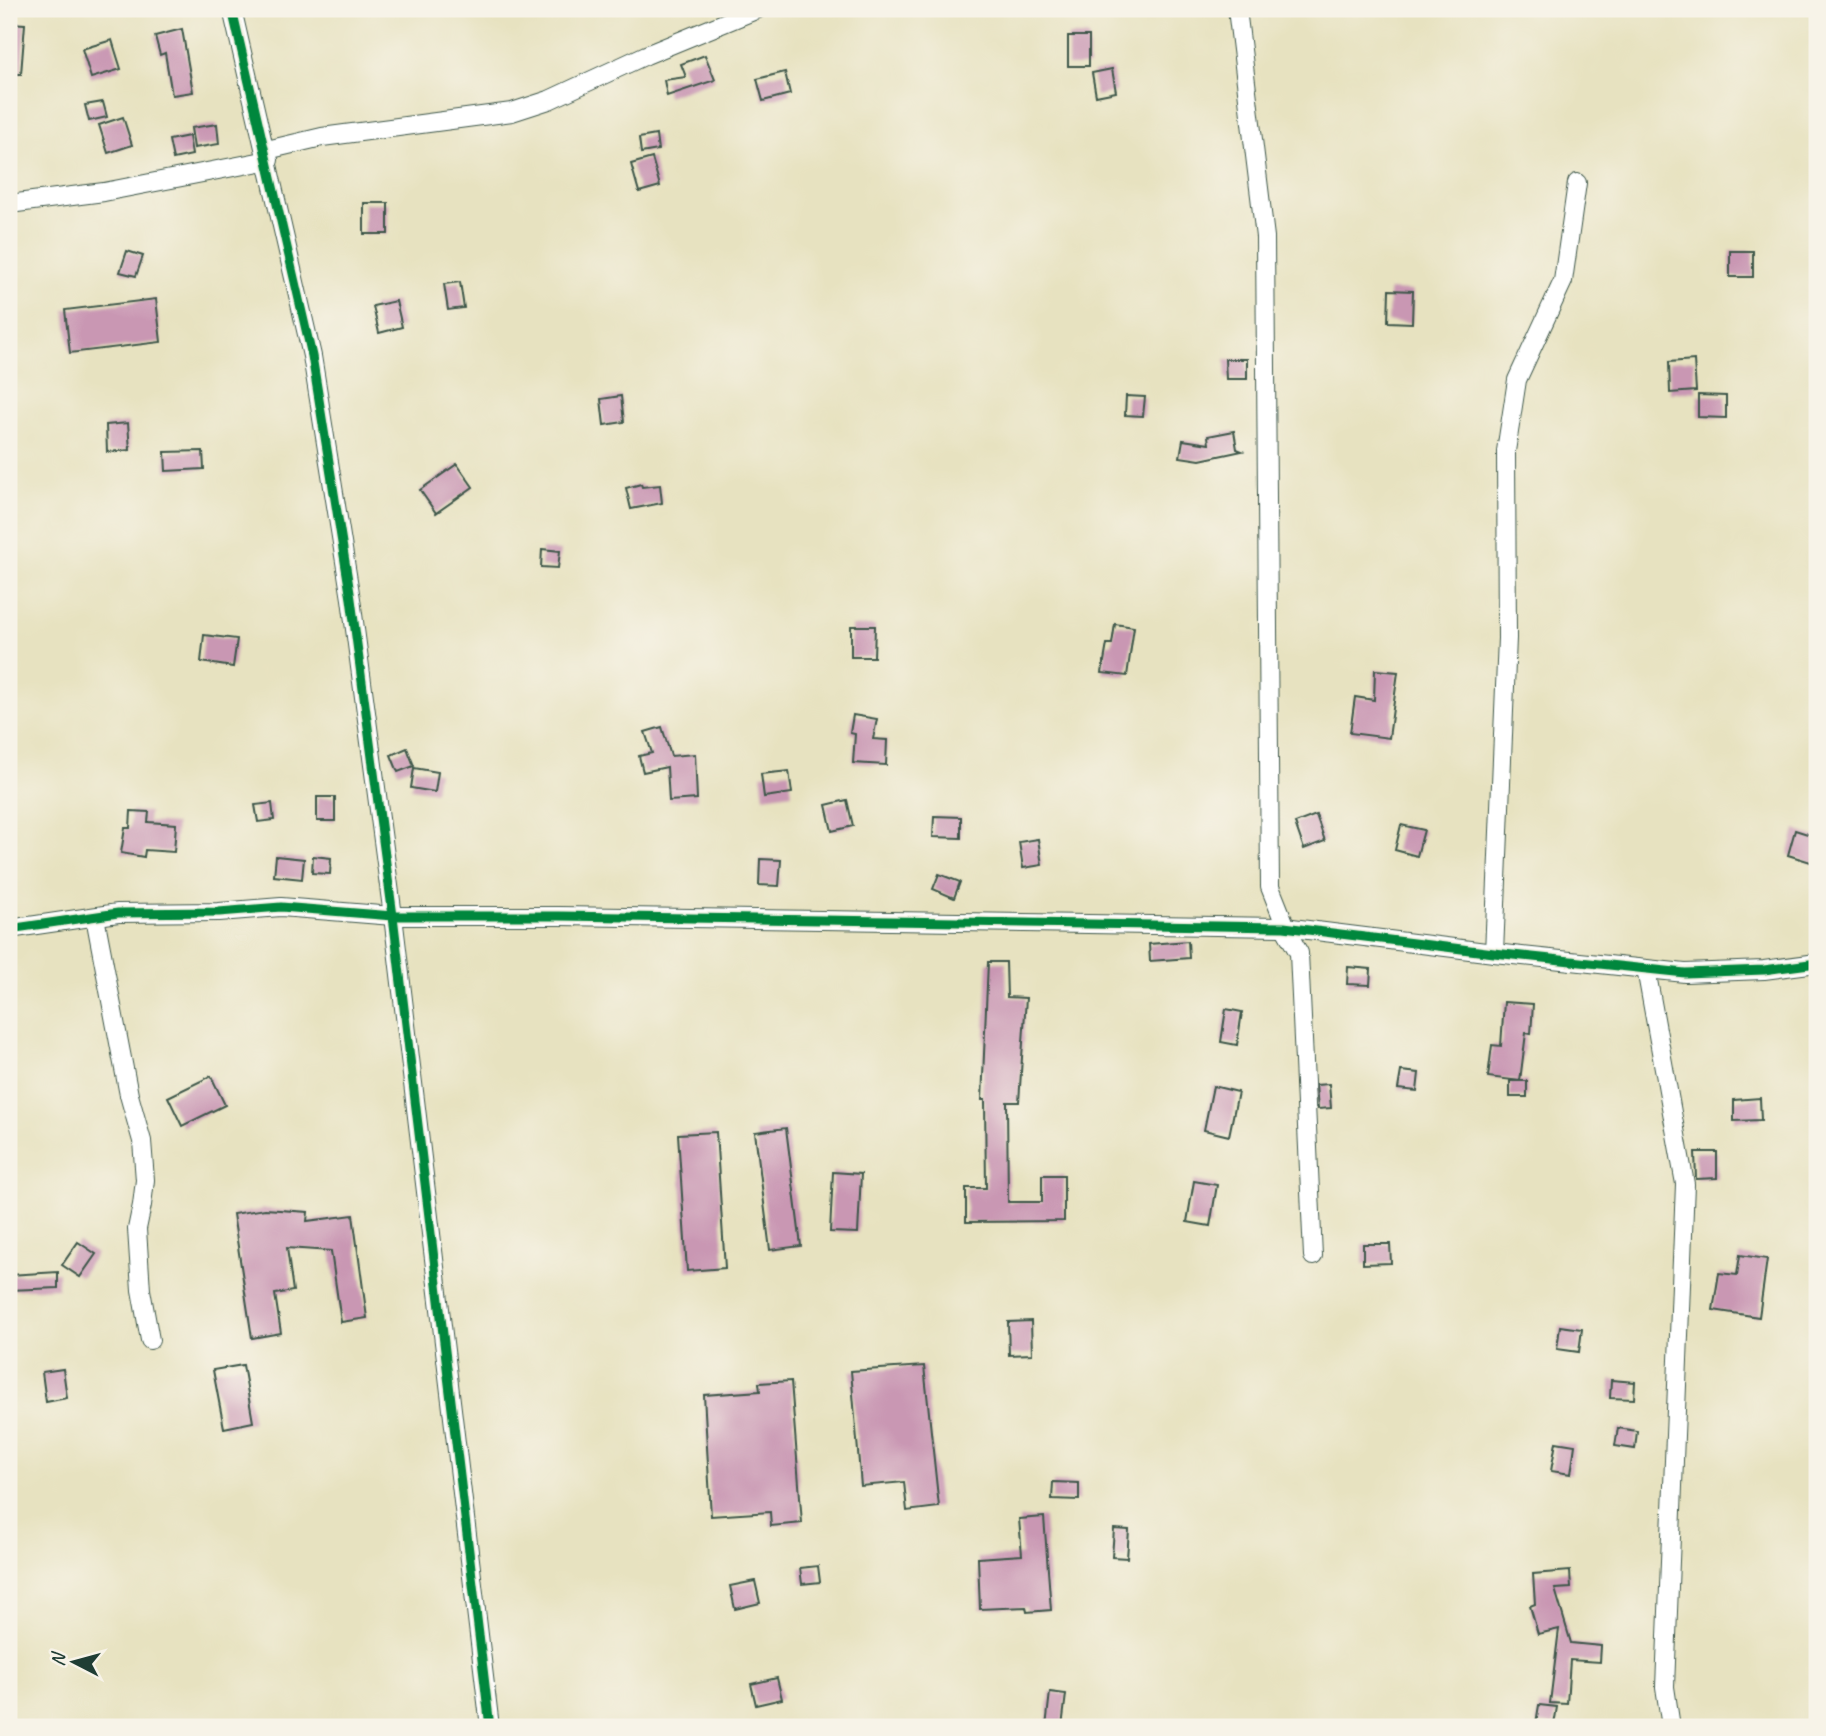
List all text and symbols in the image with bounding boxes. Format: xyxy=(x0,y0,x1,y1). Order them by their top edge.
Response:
north arrow xyxy=(38,1628,108,1698)
text: N xyxy=(46,1650,71,1667)

